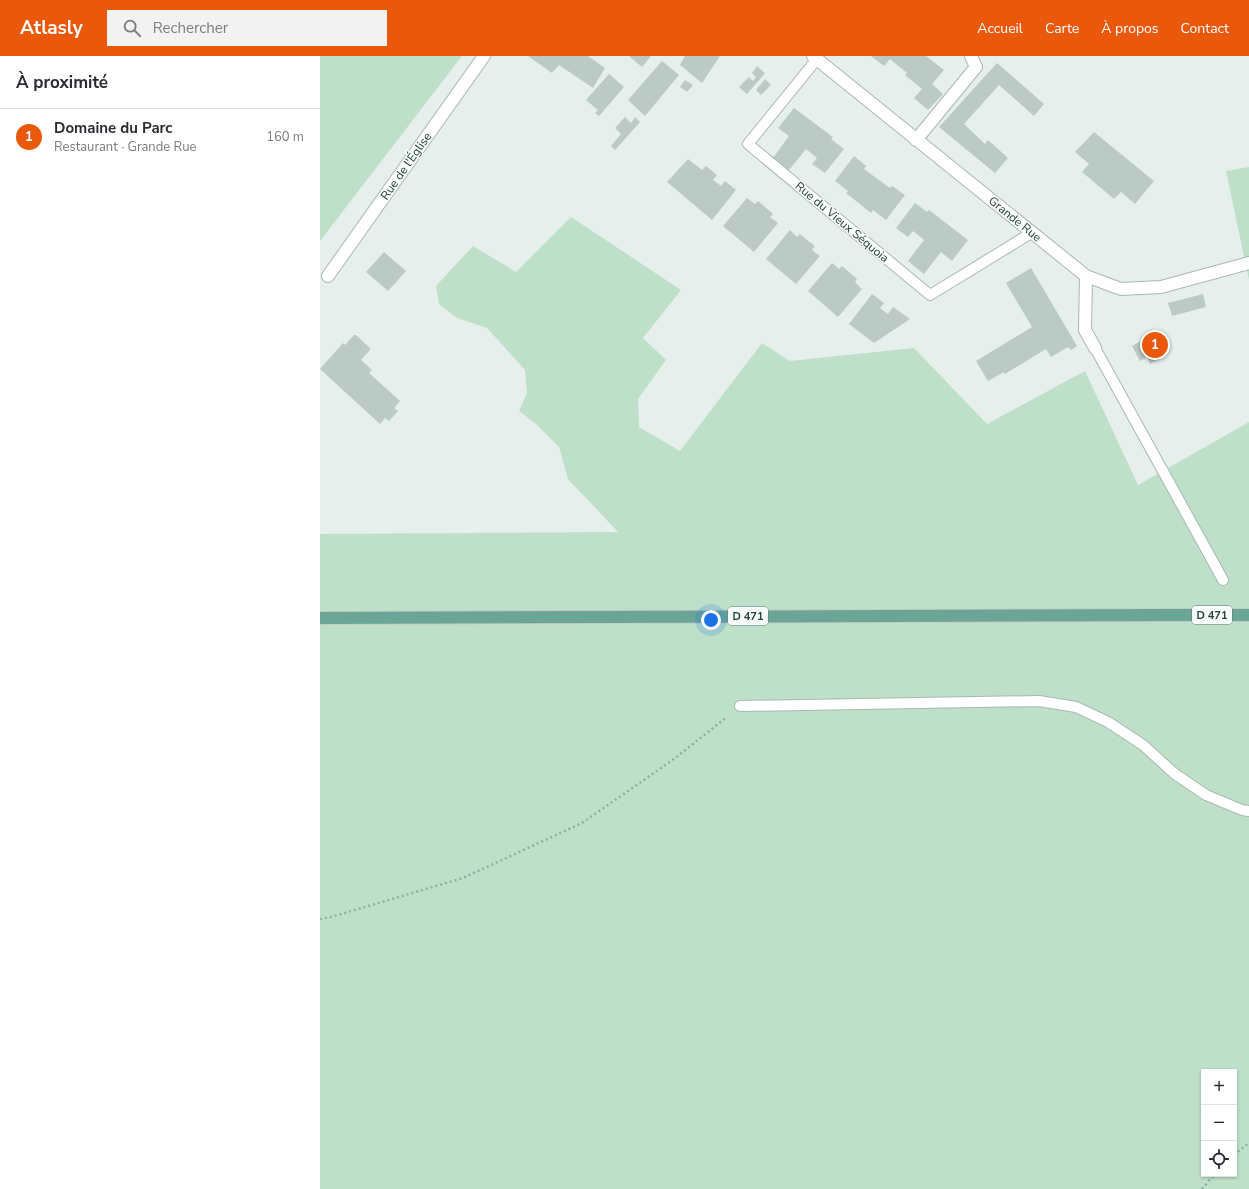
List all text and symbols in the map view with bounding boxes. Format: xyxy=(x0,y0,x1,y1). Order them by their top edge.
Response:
search box xyxy=(107,10,387,46)
text: Atlasly xyxy=(20,15,83,41)
icon: search xyxy=(121,17,143,39)
text: Rechercher xyxy=(153,18,228,38)
text: Accueil xyxy=(977,19,1023,38)
text: Carte xyxy=(1045,19,1079,38)
text: À propos xyxy=(1101,19,1159,38)
text: Contact xyxy=(1181,19,1229,38)
text: À proximité xyxy=(16,71,108,94)
text: Domaine du Parc xyxy=(54,118,172,138)
text: 1 xyxy=(25,128,33,146)
text: 160 m xyxy=(266,128,304,146)
street label: Rue de l'Église xyxy=(377,129,435,203)
text: Restaurant · Grande Rue xyxy=(54,138,197,156)
street label: Rue du Vieux Séquoia xyxy=(792,178,892,266)
street label: Grande Rue xyxy=(985,193,1045,245)
pin: 1 xyxy=(1142,330,1168,360)
road number: D 471 xyxy=(1192,606,1232,624)
road number: D 471 xyxy=(728,607,768,625)
your location xyxy=(701,610,721,630)
map controls xyxy=(1201,1069,1237,1177)
button: + xyxy=(1201,1069,1237,1105)
button: − xyxy=(1201,1105,1237,1141)
button: locate xyxy=(1201,1141,1237,1177)

